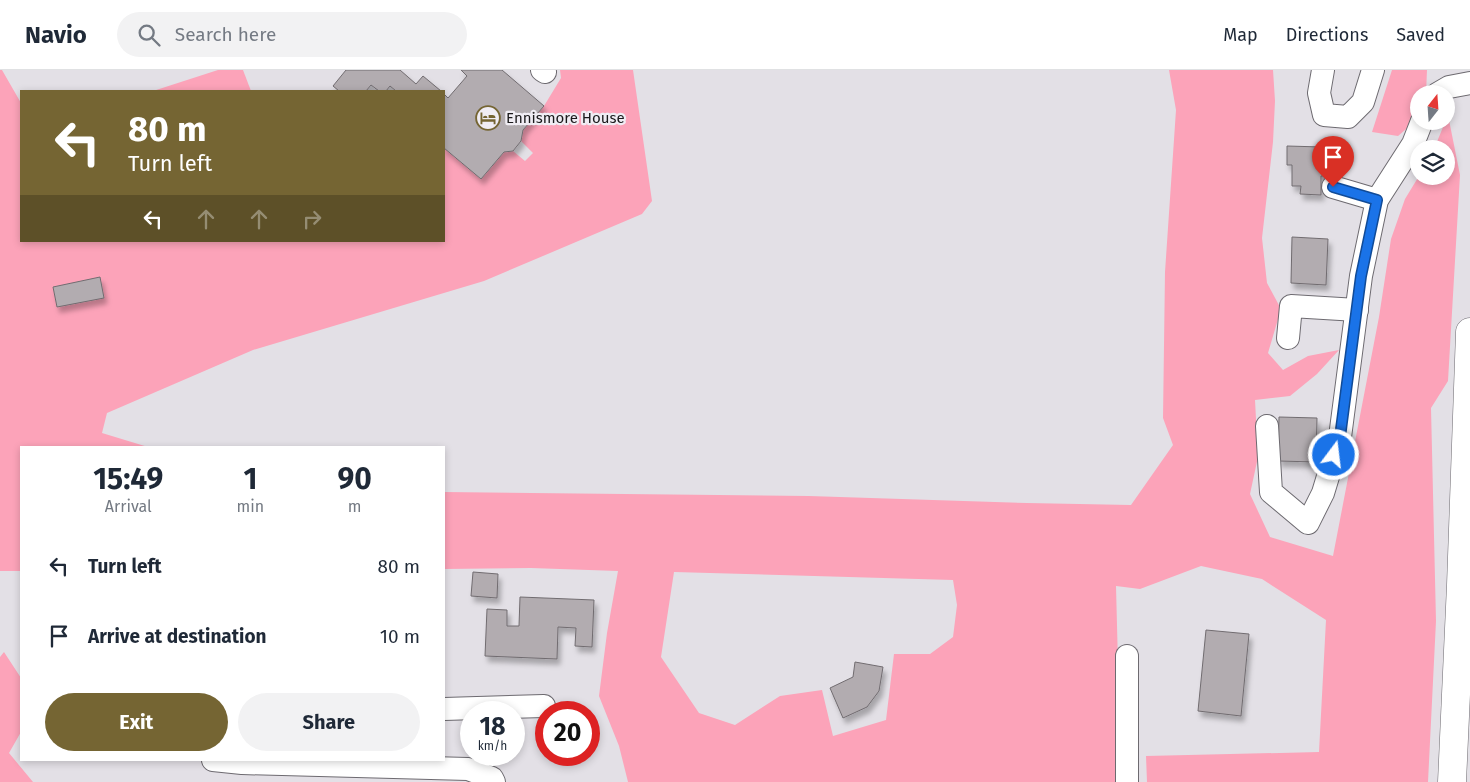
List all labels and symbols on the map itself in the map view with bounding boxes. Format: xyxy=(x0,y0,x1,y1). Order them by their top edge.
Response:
north arrow xyxy=(1410,85,1455,130)
hotel icon: Ennismore House xyxy=(475,105,501,131)
place label: Ennismore House xyxy=(506,109,625,127)
pin xyxy=(1312,136,1354,187)
position arrow xyxy=(1307,428,1359,480)
speed limit sign: 20 xyxy=(535,701,600,766)

